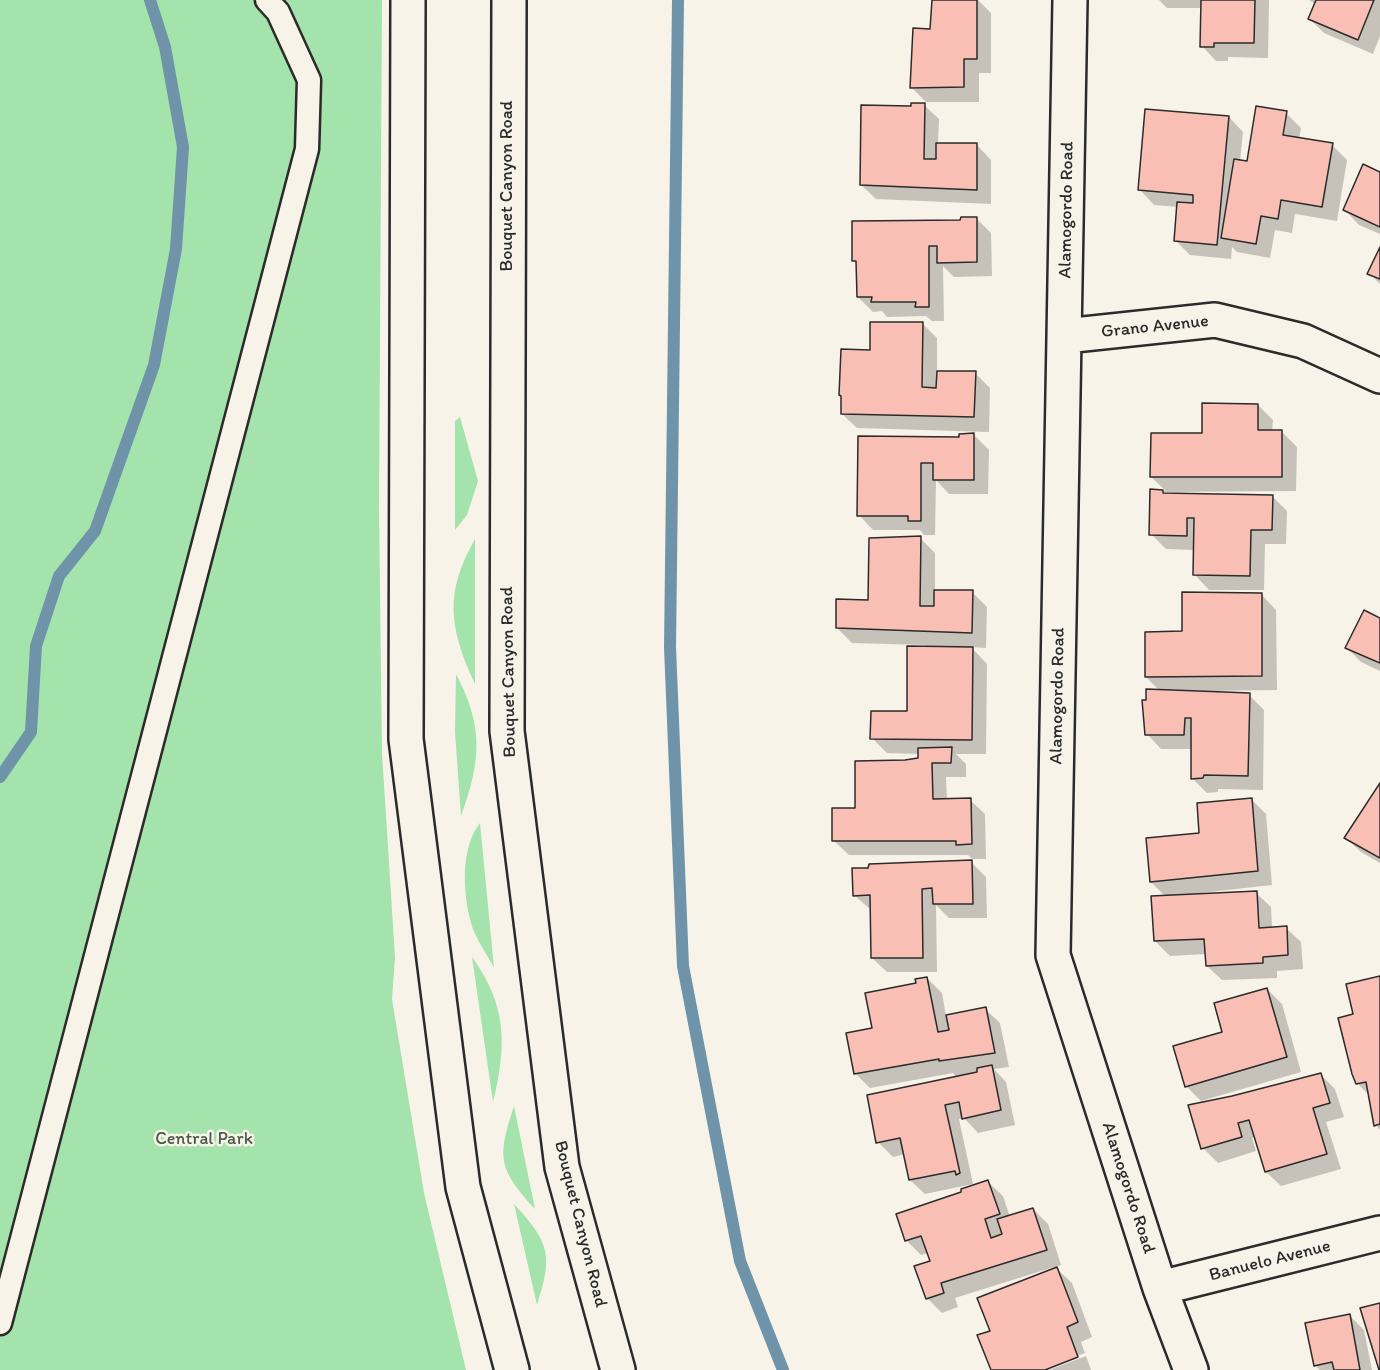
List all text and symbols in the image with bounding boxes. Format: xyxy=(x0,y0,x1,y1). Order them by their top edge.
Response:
street label: Bouquet Canyon Road xyxy=(496,101,518,271)
street label: Alamogordo Road xyxy=(1055,141,1079,279)
street label: Grano Avenue xyxy=(1100,311,1210,343)
street label: Bouquet Canyon Road xyxy=(497,586,521,758)
street label: Alamogordo Road xyxy=(1046,627,1070,765)
street label: Alamogordo Road xyxy=(1097,1120,1159,1256)
park label: Central Park xyxy=(155,1128,253,1150)
street label: Bouquet Canyon Road xyxy=(549,1138,611,1310)
street label: Banuelo Avenue xyxy=(1207,1235,1333,1287)

